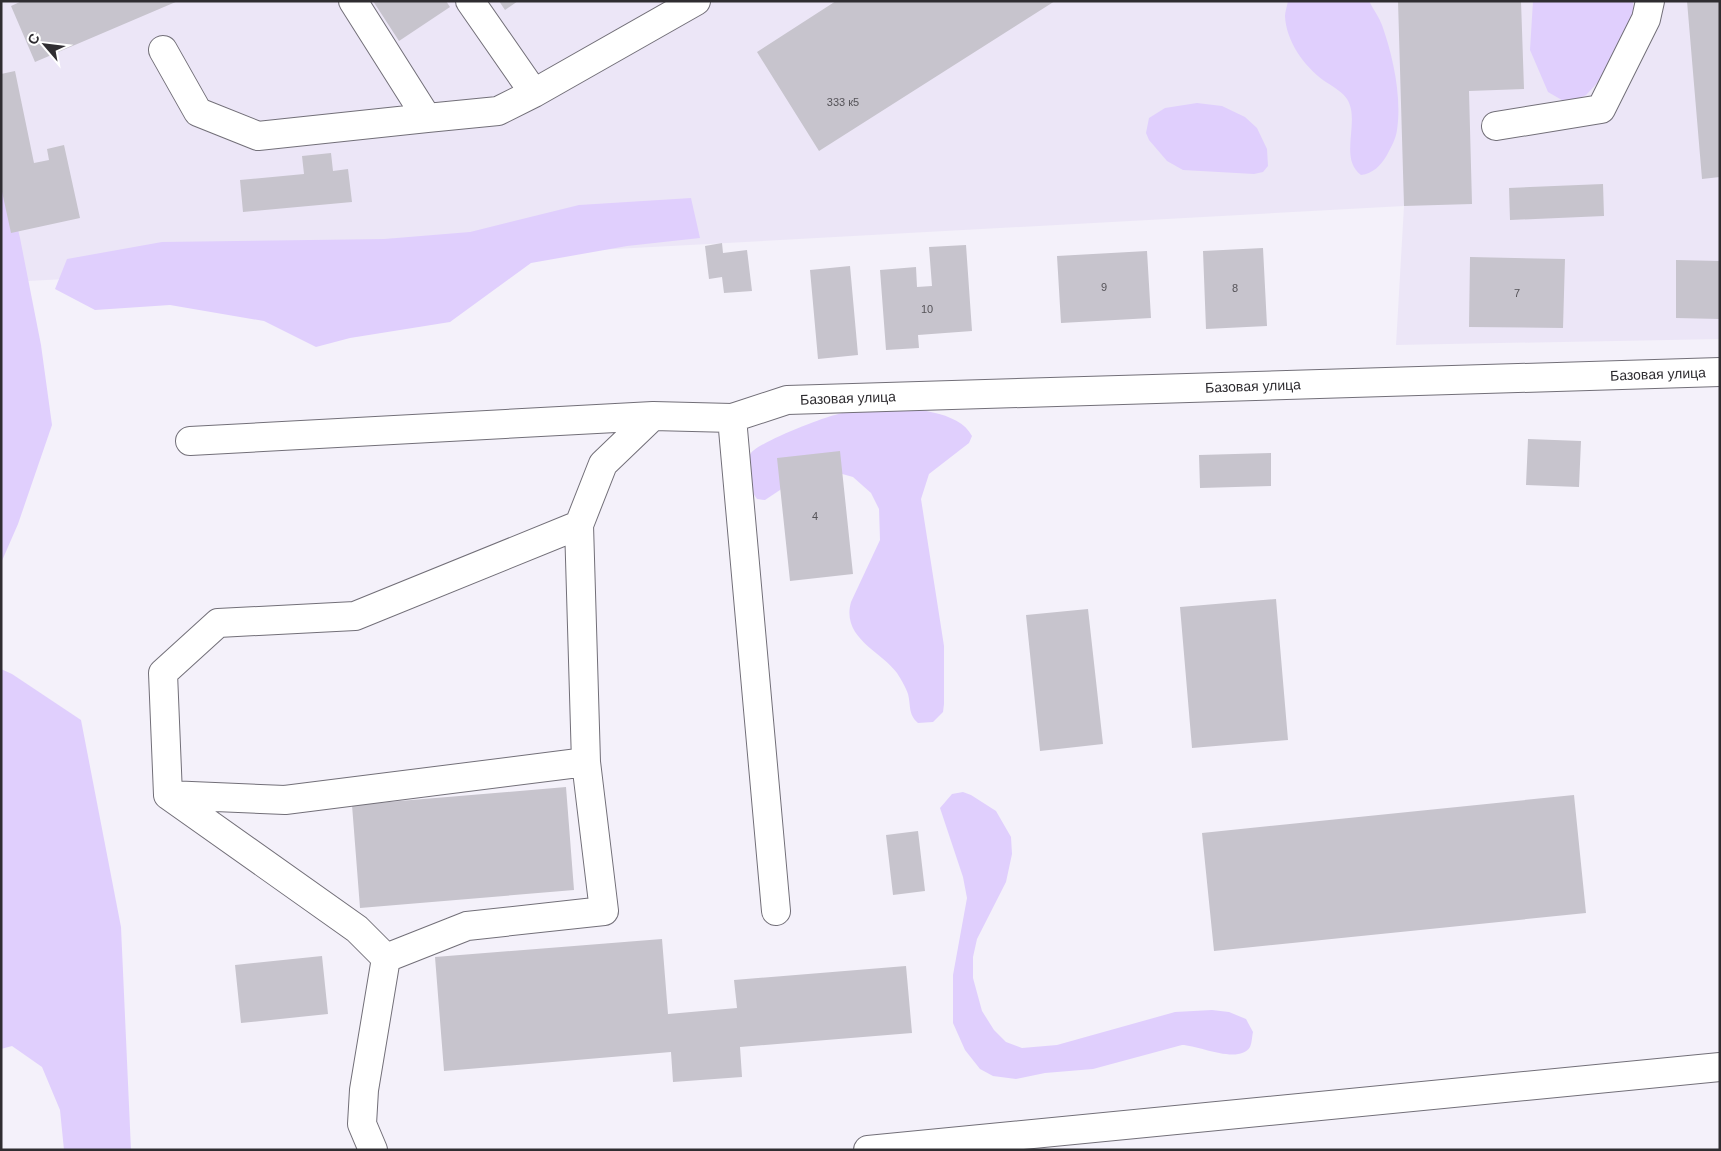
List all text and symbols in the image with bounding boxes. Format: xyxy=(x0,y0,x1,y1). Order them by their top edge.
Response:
north arrow xyxy=(20,20,70,70)
text: С xyxy=(24,31,43,47)
house number: 333 к5 xyxy=(827,96,859,108)
house number: 9 xyxy=(1101,281,1107,293)
house number: 8 xyxy=(1232,282,1238,294)
house number: 7 xyxy=(1514,287,1520,299)
house number: 10 xyxy=(921,303,933,315)
street label: Базовая улица xyxy=(1610,364,1706,384)
street label: Базовая улица xyxy=(1205,376,1301,396)
street label: Базовая улица xyxy=(800,388,896,408)
house number: 4 xyxy=(812,510,818,522)

